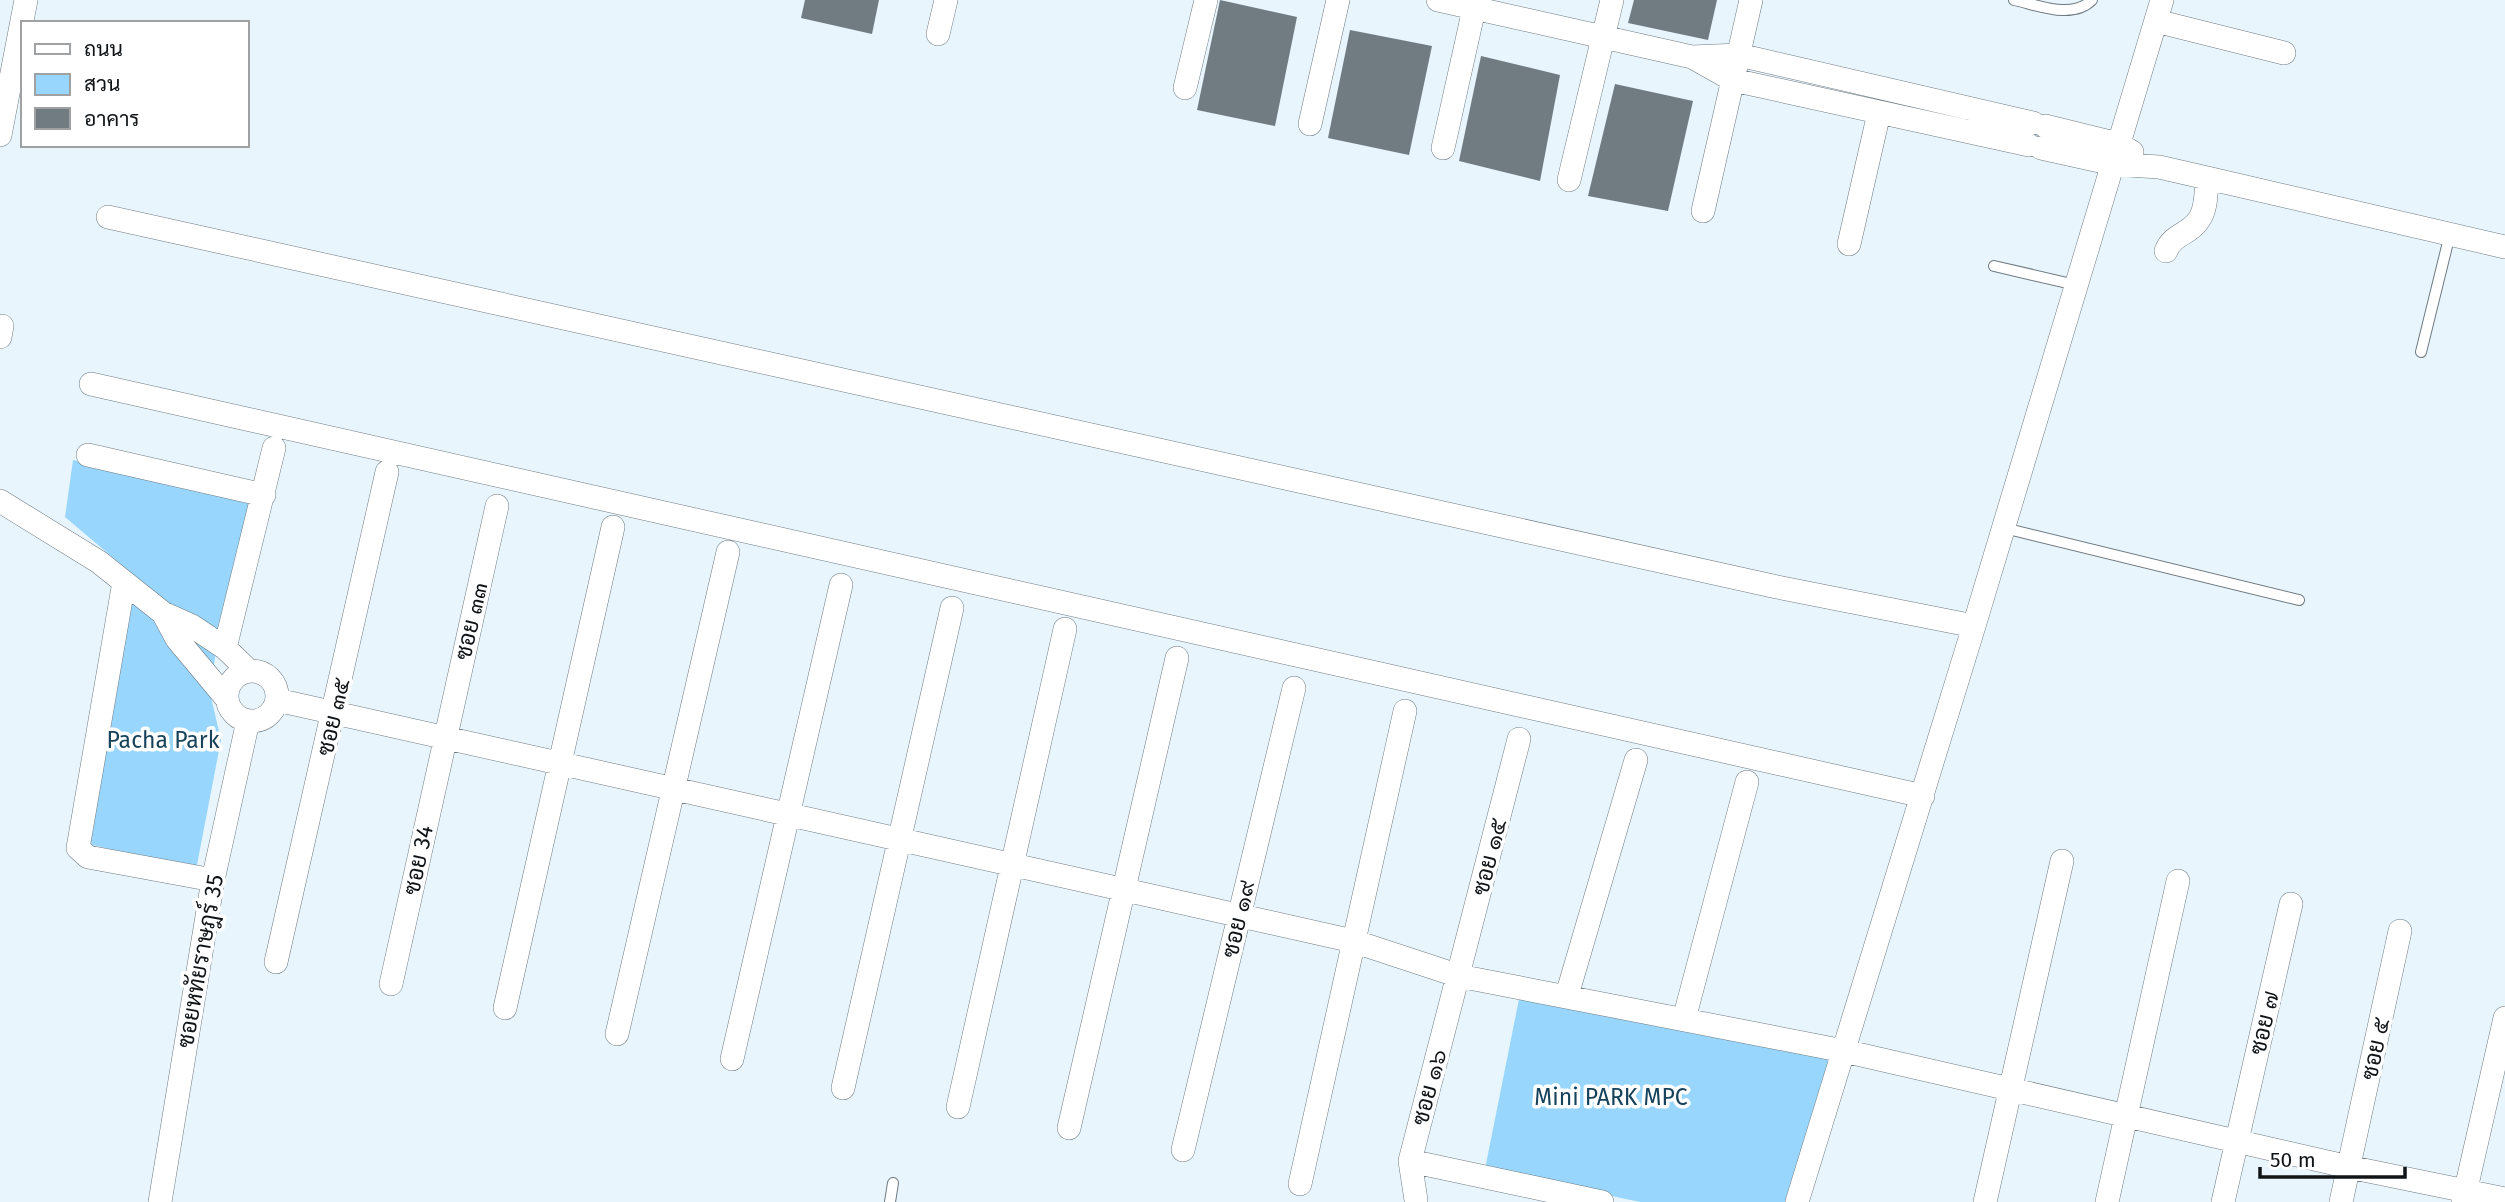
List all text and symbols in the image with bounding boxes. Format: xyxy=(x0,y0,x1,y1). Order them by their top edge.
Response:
legend xyxy=(21,21,248,147)
text: ถนน xyxy=(84,36,123,62)
text: สวน xyxy=(84,71,120,97)
text: อาคาร xyxy=(84,106,140,132)
street label: ซอย ๓๓ xyxy=(448,579,494,663)
street label: ซอย ๓๕ xyxy=(311,675,356,758)
park label: Pacha Park xyxy=(107,726,220,754)
street label: ซอย ๑๕ xyxy=(1466,815,1512,898)
street label: ซอย 34 xyxy=(397,823,439,897)
street label: ซอยหทัยราษฎร์ 35 xyxy=(169,872,231,1050)
street label: ซอย ๑๙ xyxy=(1216,878,1260,960)
street label: ซอย ๗ xyxy=(2243,989,2285,1057)
street label: ซอย ๕ xyxy=(2355,1015,2395,1082)
street label: ซอย ๑๖ xyxy=(1405,1046,1453,1128)
park label: Mini PARK MPC xyxy=(1534,1083,1688,1111)
scale bar xyxy=(2260,1136,2405,1180)
text: 50 m xyxy=(2270,1147,2316,1173)

